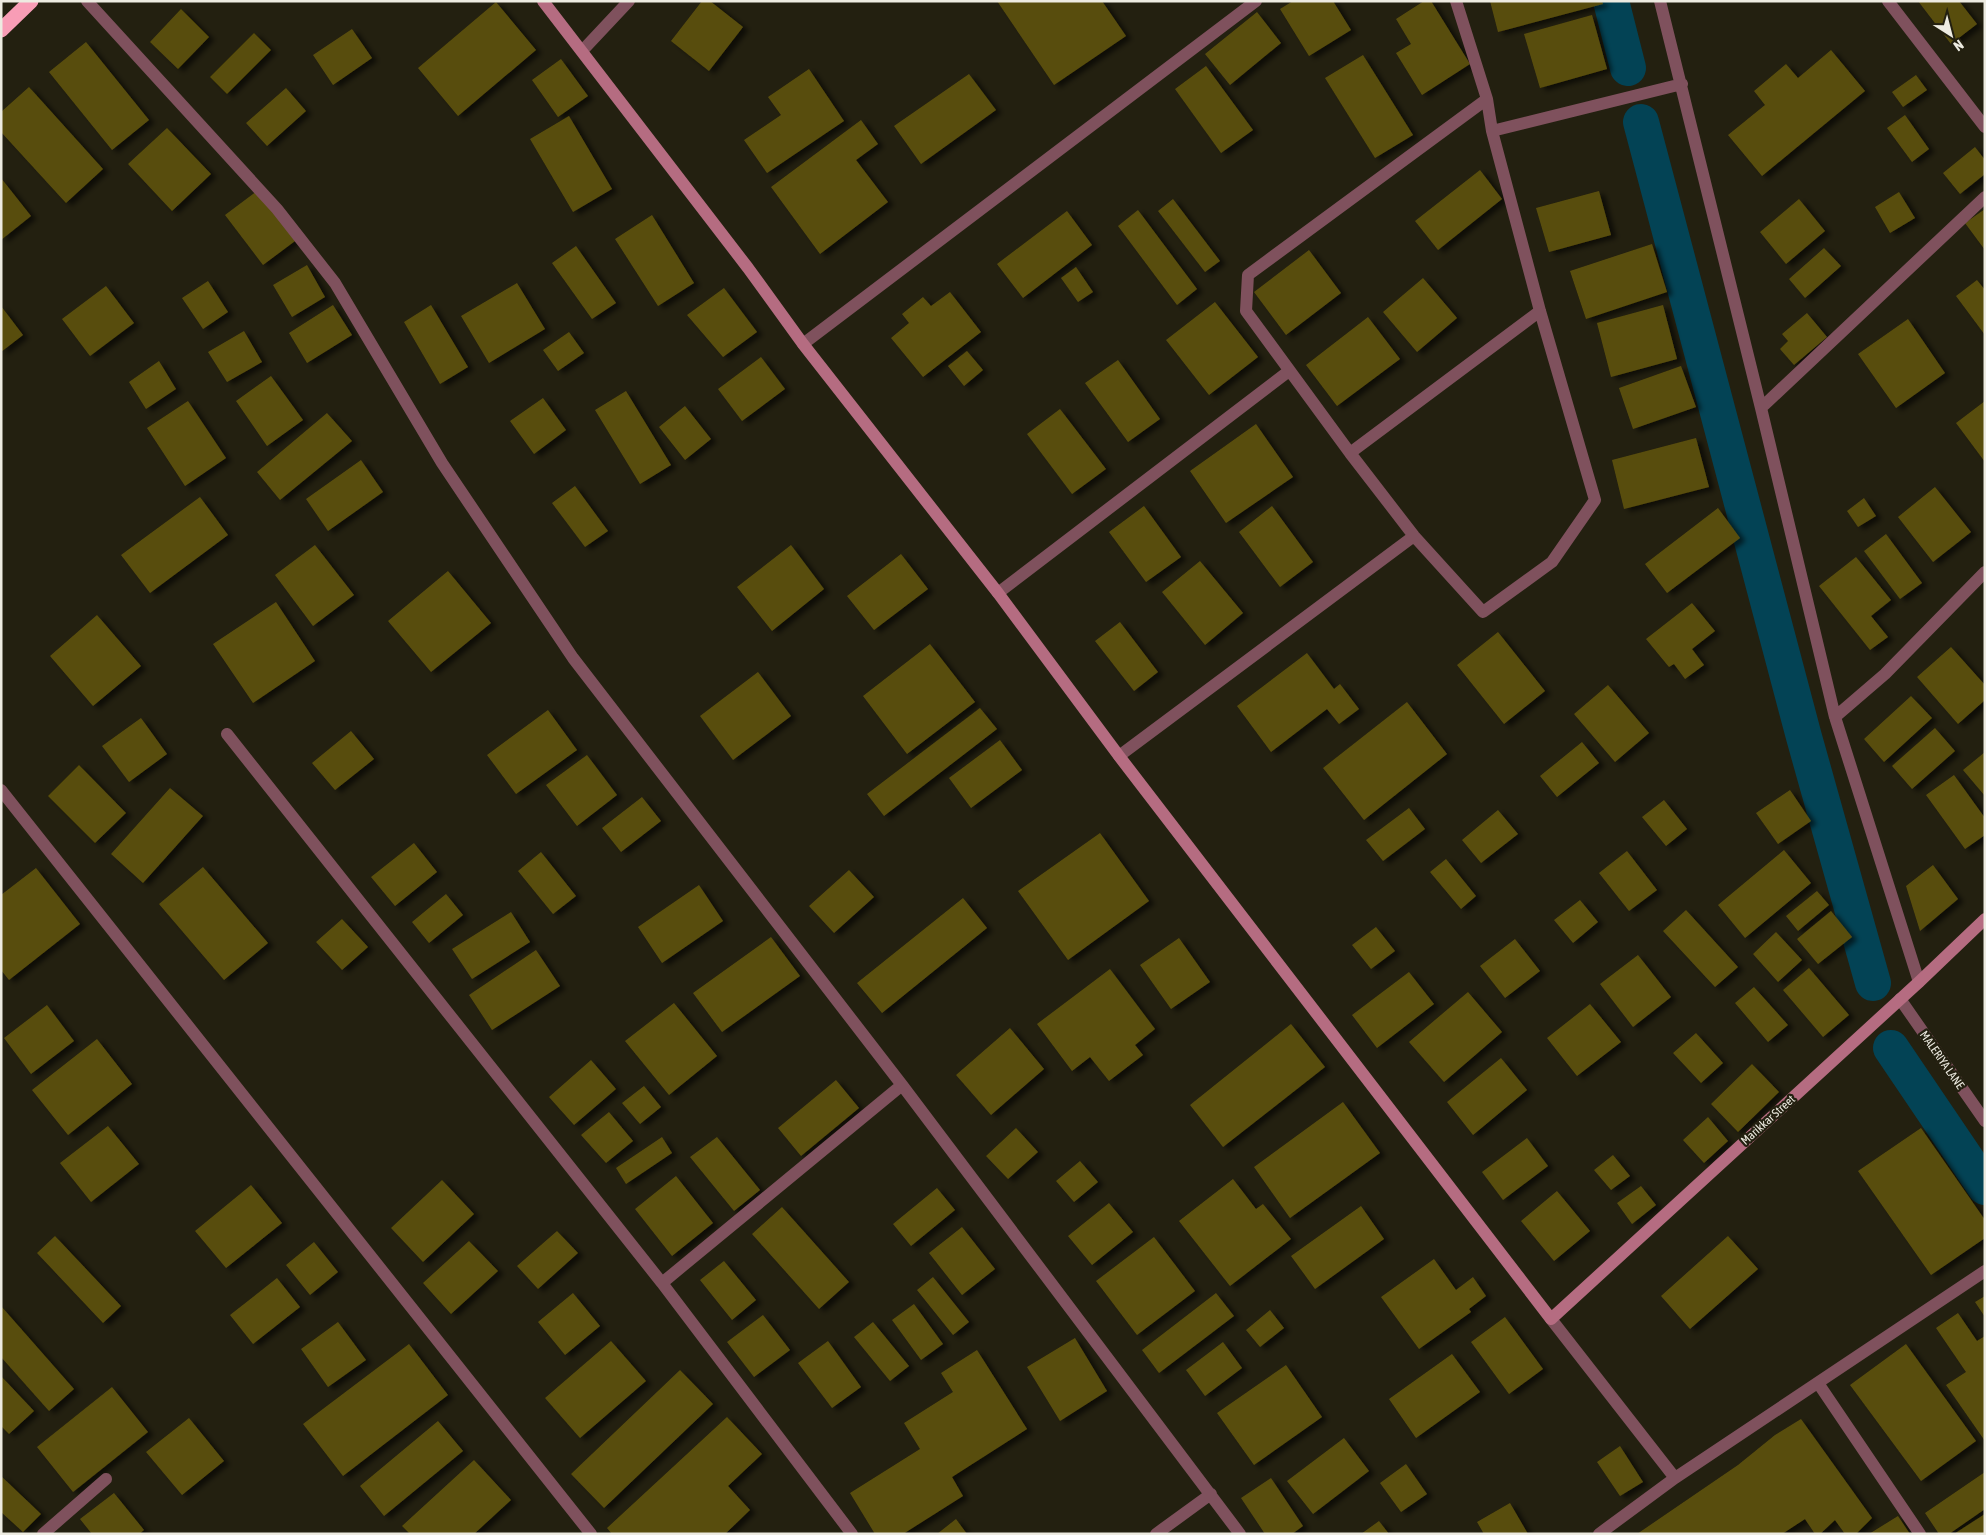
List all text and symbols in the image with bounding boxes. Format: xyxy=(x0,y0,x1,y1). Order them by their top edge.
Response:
north arrow xyxy=(1926,10,1976,60)
text: N xyxy=(1951,37,1967,54)
street label: MALERIYA LANE xyxy=(1917,1028,1967,1092)
street label: Marikkar Street xyxy=(1738,1092,1798,1148)

